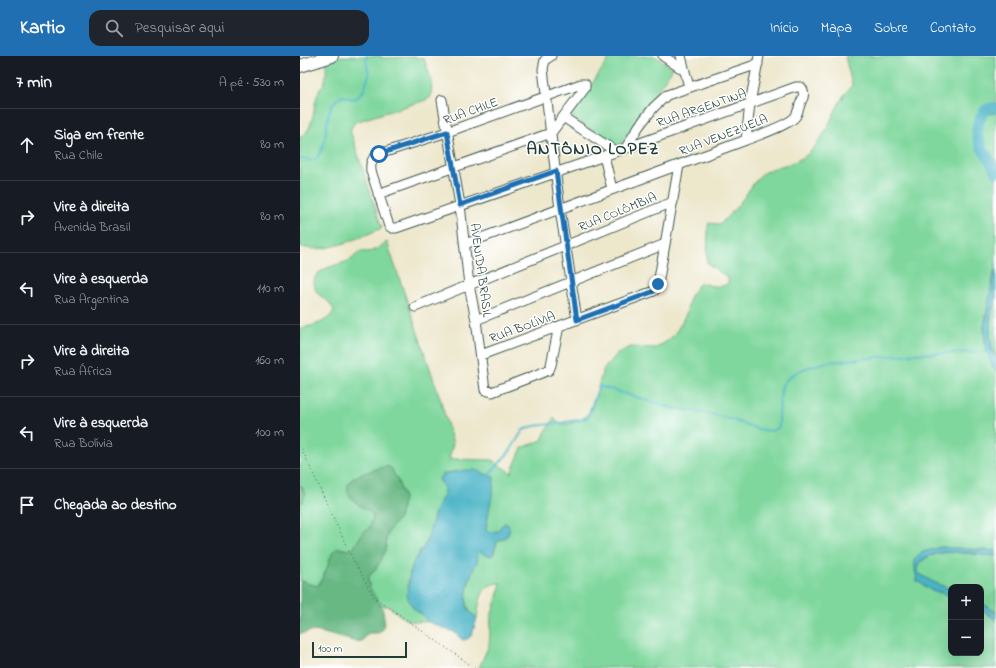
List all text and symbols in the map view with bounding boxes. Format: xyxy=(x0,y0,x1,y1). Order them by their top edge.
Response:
search box xyxy=(89,10,369,46)
text: Kartio xyxy=(20,15,65,42)
icon: search xyxy=(103,17,125,39)
text: Pesquisar aqui xyxy=(135,17,224,39)
text: Início xyxy=(770,18,799,39)
text: Mapa xyxy=(821,18,852,39)
text: Sobre xyxy=(874,18,908,39)
text: Contato xyxy=(930,18,976,39)
text: 7 min xyxy=(16,70,52,95)
text: A pé · 530 m xyxy=(219,73,284,92)
street label: RUA ARGENTINA xyxy=(654,84,749,133)
street label: RUA CHILE xyxy=(440,93,501,130)
street label: RUA VENEZUELA xyxy=(676,110,771,161)
text: Siga em frente xyxy=(54,124,144,146)
icon: ahead xyxy=(16,134,38,156)
text: 80 m xyxy=(260,135,284,154)
district label: ANTÔNIO LOPEZ xyxy=(527,137,660,162)
route start xyxy=(370,145,388,163)
text: Rua Chile xyxy=(54,146,103,165)
street label: RUA COLÔMBIA xyxy=(576,188,660,237)
text: Vire à direita xyxy=(54,196,129,218)
icon: right xyxy=(16,206,38,228)
text: 80 m xyxy=(260,207,284,226)
text: Avenida Brasil xyxy=(54,218,131,237)
street label: AVENIDA BRASIL xyxy=(465,222,497,319)
text: Vire à esquerda xyxy=(54,268,148,290)
route end xyxy=(649,275,667,293)
icon: left xyxy=(16,278,38,300)
text: 110 m xyxy=(257,279,284,298)
text: Rua Argentina xyxy=(54,290,129,309)
street label: RUA BOLÍVIA xyxy=(487,307,558,348)
text: Vire à direita xyxy=(54,340,129,362)
icon: right xyxy=(16,350,38,372)
text: 160 m xyxy=(255,351,284,370)
text: Rua África xyxy=(54,362,112,381)
text: Vire à esquerda xyxy=(54,412,148,434)
icon: left xyxy=(16,422,38,444)
text: 100 m xyxy=(255,423,284,442)
text: Rua Bolívia xyxy=(54,434,113,453)
icon: arrive xyxy=(16,494,38,516)
text: Chegada ao destino xyxy=(54,494,177,516)
map controls xyxy=(948,584,984,656)
button: + xyxy=(948,584,984,620)
button: − xyxy=(948,620,984,656)
scale bar xyxy=(312,640,407,659)
text: 100 m xyxy=(318,641,342,657)

